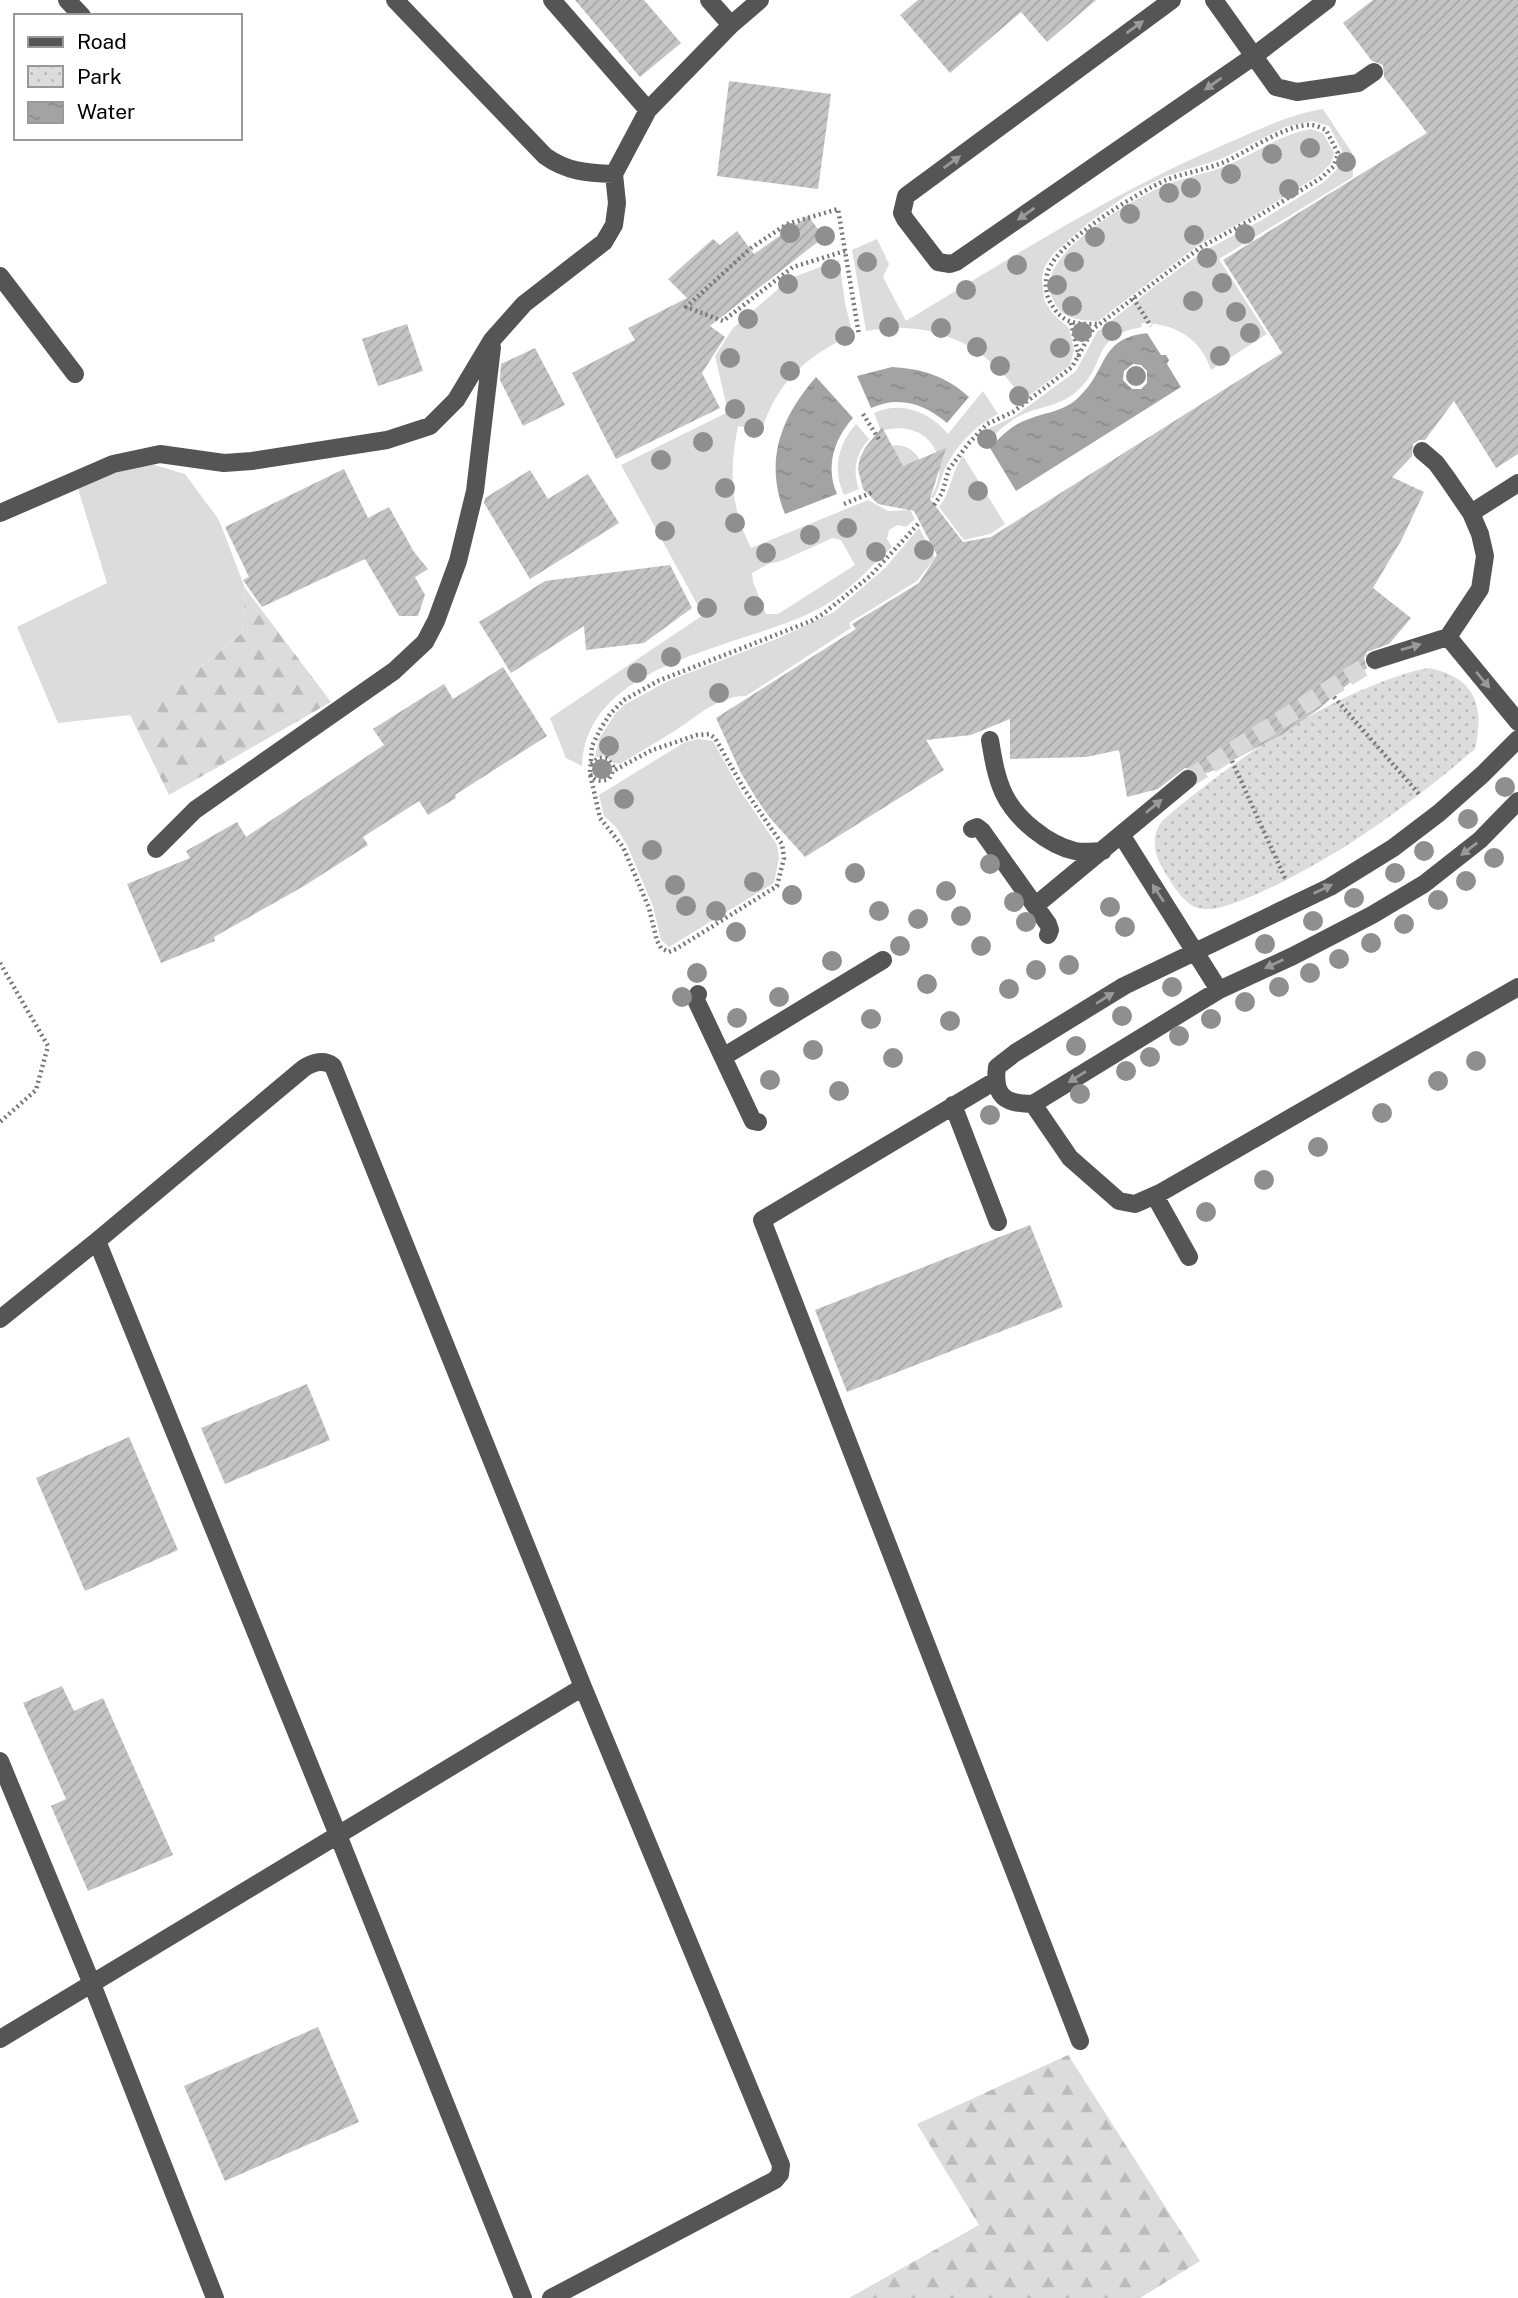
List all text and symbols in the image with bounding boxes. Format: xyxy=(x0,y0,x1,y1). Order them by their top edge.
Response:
legend xyxy=(14,14,242,140)
one-way arrow xyxy=(1126,21,1144,35)
text: Road xyxy=(77,29,127,54)
text: Park xyxy=(77,64,122,89)
one-way arrow xyxy=(1204,77,1222,91)
text: Water xyxy=(77,99,135,124)
one-way arrow xyxy=(943,156,961,170)
one-way arrow xyxy=(1017,207,1035,221)
one-way arrow xyxy=(1400,641,1422,652)
one-way arrow xyxy=(1475,671,1490,688)
one-way arrow xyxy=(1145,799,1162,814)
one-way arrow xyxy=(1460,841,1478,855)
one-way arrow xyxy=(1152,883,1165,903)
one-way arrow xyxy=(1313,884,1333,895)
one-way arrow xyxy=(1264,958,1284,970)
one-way arrow xyxy=(1095,991,1114,1004)
one-way arrow xyxy=(1067,1070,1086,1083)

